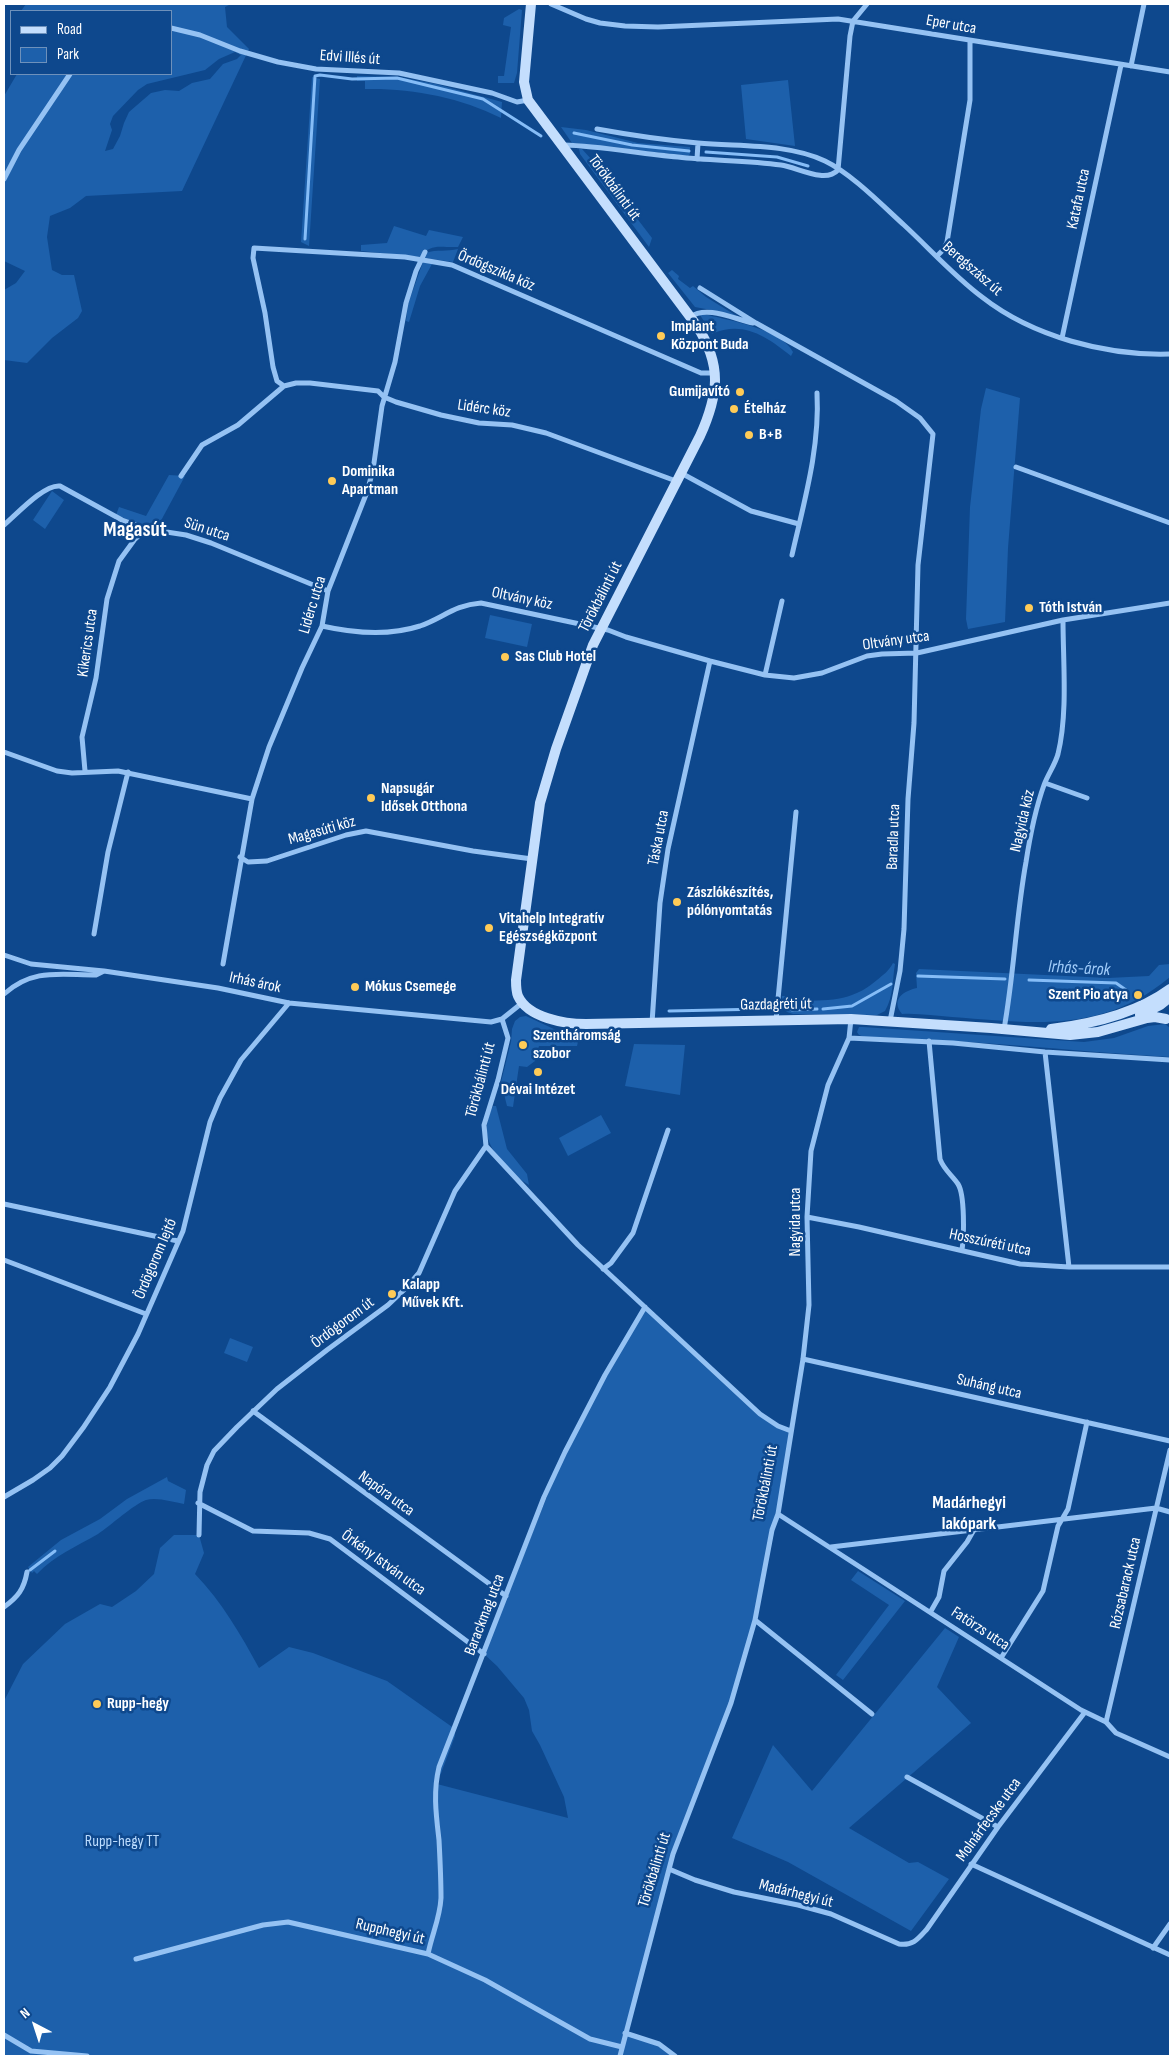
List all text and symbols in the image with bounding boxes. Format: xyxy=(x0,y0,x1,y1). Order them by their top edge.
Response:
legend xyxy=(10,10,172,75)
street label: Eper utca xyxy=(924,11,978,39)
text: Road xyxy=(57,20,82,39)
text: Park xyxy=(57,45,79,64)
street label: Edvi Illés út xyxy=(319,46,381,70)
street label: Törökbálinti út xyxy=(584,151,644,225)
street label: Katafa utca xyxy=(1063,167,1095,231)
street label: Beregszász út xyxy=(938,238,1006,300)
street label: Ördögszikla köz xyxy=(454,246,538,296)
place label: Implant Központ Buda xyxy=(671,317,749,355)
marker: Implant Központ Buda xyxy=(655,330,667,342)
place label: Gumijavító xyxy=(669,382,730,402)
marker: Gumijavító xyxy=(734,386,746,398)
street label: Lidérc köz xyxy=(456,396,512,422)
place label: Ételház xyxy=(744,399,786,419)
marker: Ételház xyxy=(728,403,740,415)
place label: B+B xyxy=(759,425,782,445)
marker: B+B xyxy=(743,429,755,441)
place label: Dominika Apartman xyxy=(342,462,398,500)
marker: Dominika Apartman xyxy=(326,475,338,487)
street label: Sün utca xyxy=(182,514,232,546)
district label: Magasút xyxy=(103,518,167,544)
street label: Törökbálinti út xyxy=(575,558,627,636)
street label: Lidérc utca xyxy=(295,574,331,636)
street label: Oltvány köz xyxy=(490,583,554,615)
place label: Tóth István xyxy=(1039,598,1102,618)
marker: Tóth István xyxy=(1023,602,1035,614)
street label: Kikerics utca xyxy=(74,608,102,678)
street label: Oltvány utca xyxy=(861,627,931,655)
place label: Sas Club Hotel xyxy=(515,647,596,667)
marker: Sas Club Hotel xyxy=(499,651,511,663)
place label: Napsugár Idősek Otthona xyxy=(381,779,467,817)
street label: Nagyida köz xyxy=(1007,788,1039,854)
marker: Napsugár Idősek Otthona xyxy=(365,792,377,804)
street label: Baradla utca xyxy=(883,804,905,870)
street label: Táska utca xyxy=(644,809,674,867)
street label: Magasúti köz xyxy=(286,812,358,850)
place label: Zászlókészítés, pólónyomtatás xyxy=(687,883,773,921)
marker: Zászlókészítés, pólónyomtatás xyxy=(671,896,683,908)
place label: Vitahelp Integratív Egészségközpont xyxy=(499,909,605,947)
marker: Vitahelp Integratív Egészségközpont xyxy=(483,922,495,934)
water label: Irhás-árok xyxy=(1047,957,1111,981)
street label: Irhás árok xyxy=(227,968,283,998)
place label: Mókus Csemege xyxy=(365,977,456,997)
marker: Mókus Csemege xyxy=(349,981,361,993)
place label: Szent Pio atya xyxy=(1048,985,1128,1005)
marker: Szent Pio atya xyxy=(1132,989,1144,1001)
street label: Gazdagréti út xyxy=(740,995,812,1015)
place label: Szentháromság szobor xyxy=(533,1026,621,1064)
marker: Szentháromság szobor xyxy=(517,1039,529,1051)
street label: Törökbálinti út xyxy=(462,1040,500,1120)
marker: Dévai Intézet xyxy=(532,1066,544,1078)
place label: Dévai Intézet xyxy=(501,1080,575,1100)
street label: Nagyida utca xyxy=(786,1188,806,1256)
street label: Ördögorom lejtő xyxy=(130,1216,182,1302)
street label: Hosszúréti utca xyxy=(947,1225,1033,1261)
place label: Kalapp Művek Kft. xyxy=(402,1275,464,1313)
marker: Kalapp Művek Kft. xyxy=(386,1288,398,1300)
street label: Ördögorom út xyxy=(308,1293,378,1353)
street label: Suháng utca xyxy=(955,1370,1023,1404)
street label: Törökbálinti út xyxy=(749,1443,783,1523)
street label: Napóra utca xyxy=(354,1467,418,1521)
district label: Madárhegyi lakópark xyxy=(932,1492,1006,1535)
street label: Örkény István utca xyxy=(337,1526,429,1600)
street label: Rózsabarack utca xyxy=(1106,1535,1146,1631)
street label: Barackmag utca xyxy=(461,1572,509,1658)
street label: Fatörzs utca xyxy=(947,1603,1013,1655)
place label: Rupp-hegy xyxy=(107,1694,169,1714)
marker: Rupp-hegy xyxy=(91,1698,103,1710)
street label: Molnárfecske utca xyxy=(952,1775,1026,1865)
street label: Törökbálinti út xyxy=(635,1830,675,1910)
park label: Rupp-hegy TT xyxy=(85,1832,159,1852)
street label: Madárhegyi út xyxy=(757,1876,835,1912)
street label: Rupphegyi út xyxy=(354,1915,426,1949)
north arrow xyxy=(10,2000,60,2050)
text: N xyxy=(17,2004,33,2022)

